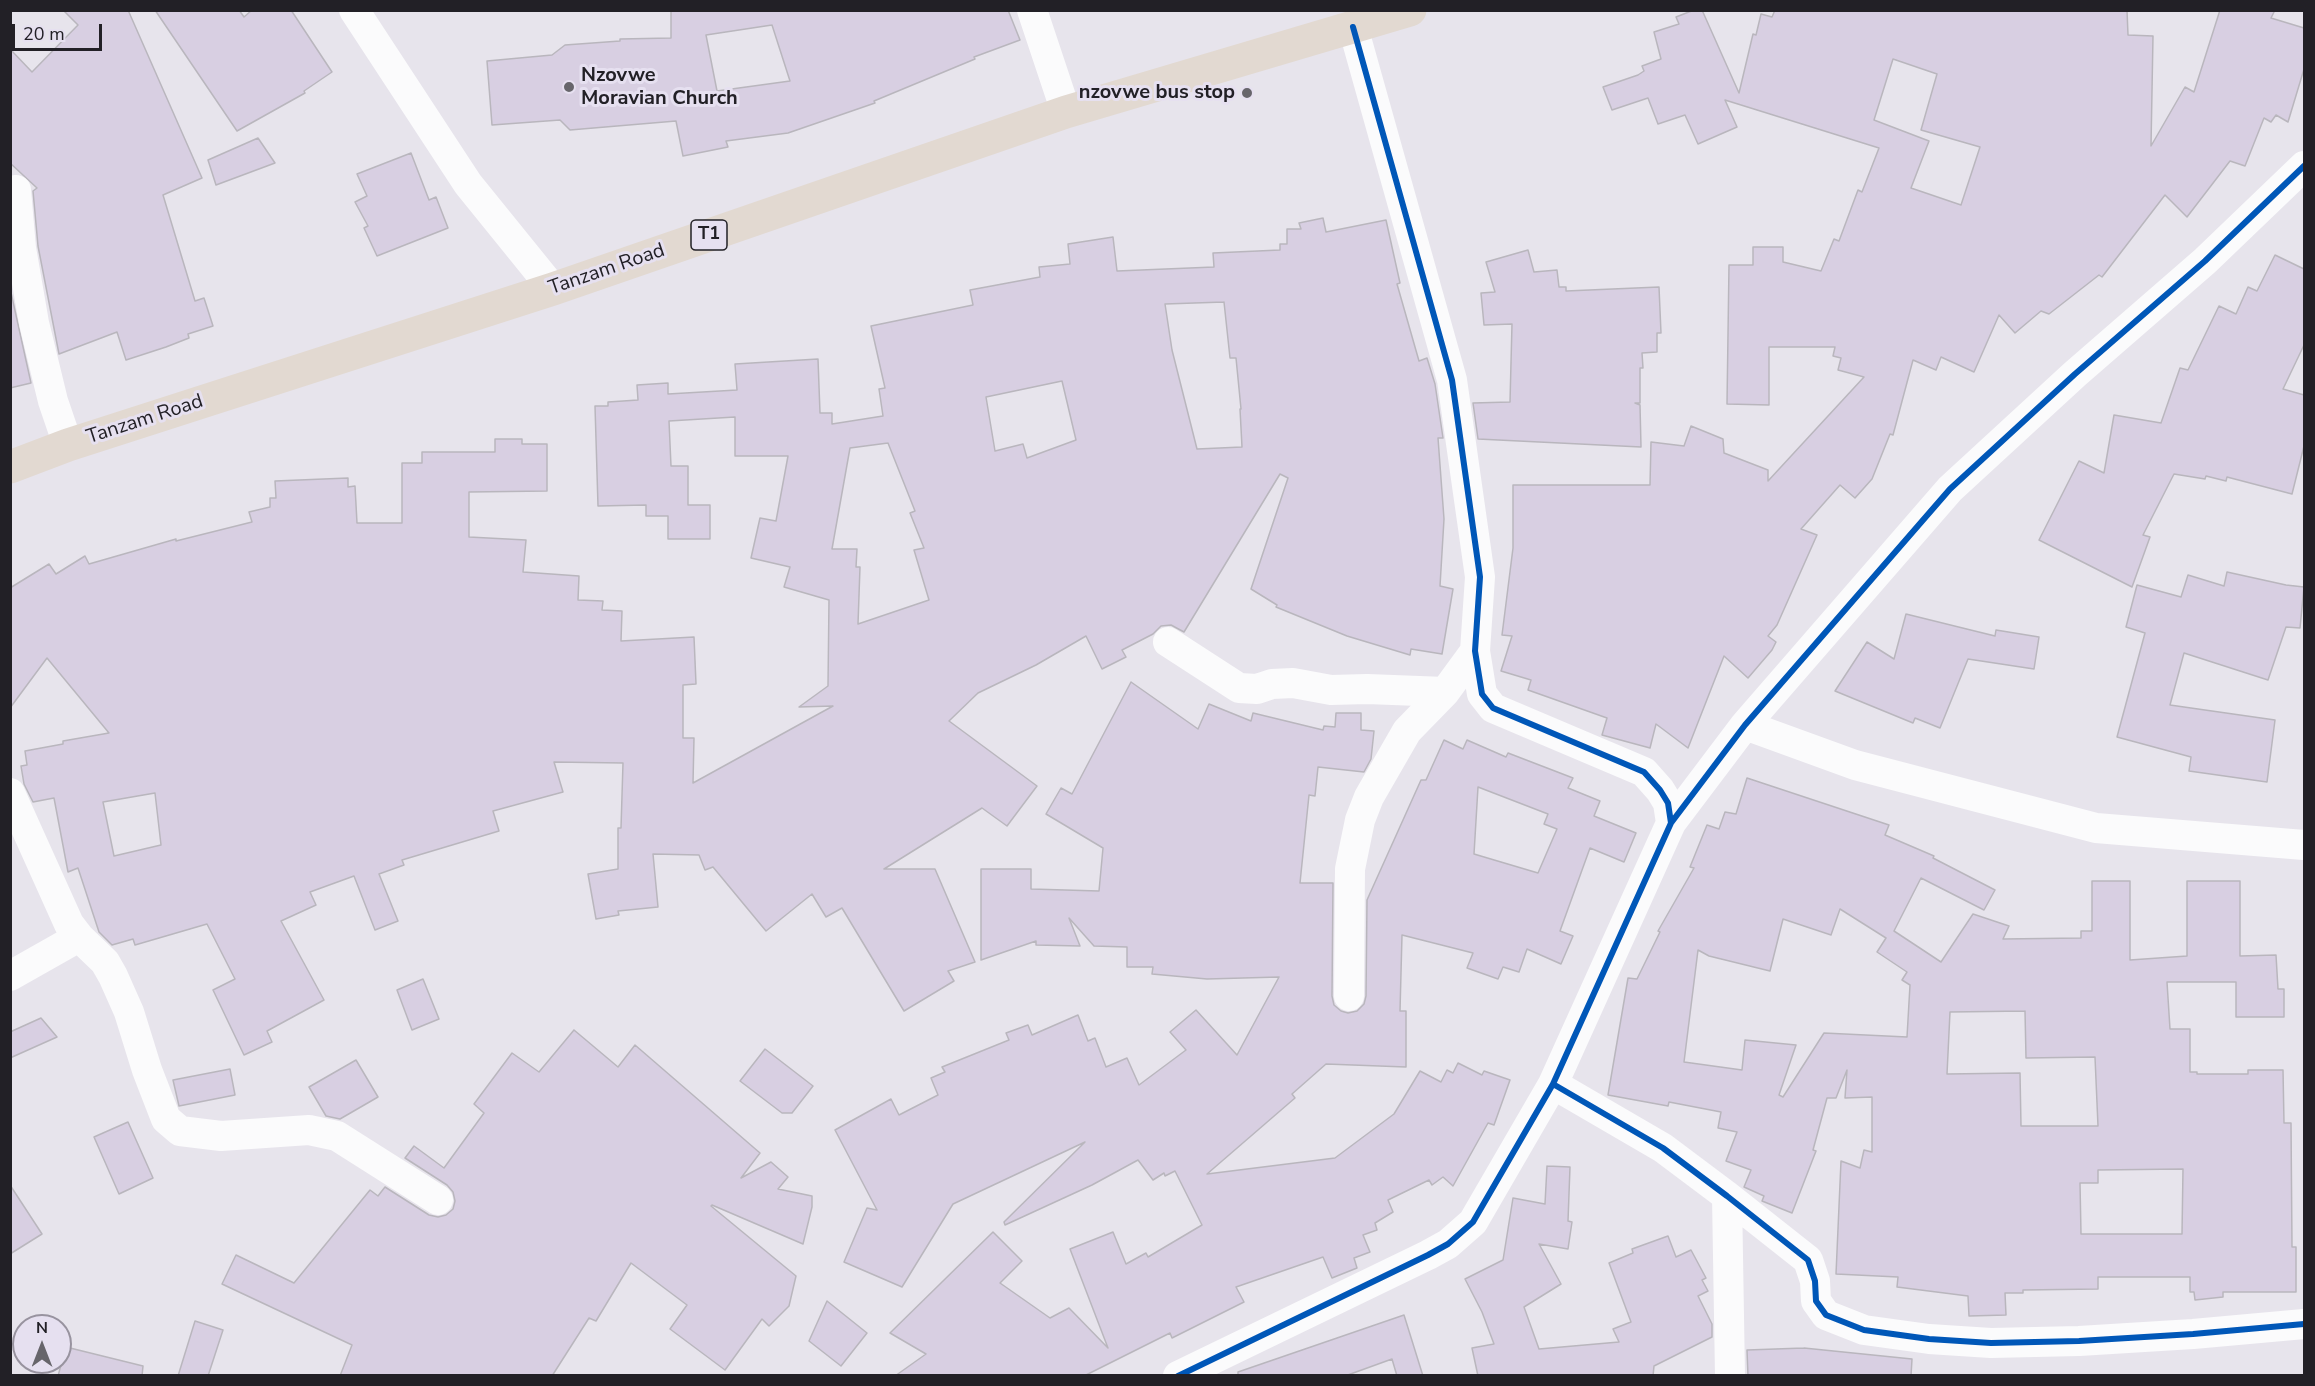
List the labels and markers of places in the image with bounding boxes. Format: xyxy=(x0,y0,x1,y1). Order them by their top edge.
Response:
place label: Nzovwe Moravian Church xyxy=(581,64,738,111)
marker: Nzovwe Moravian Church xyxy=(562,80,576,94)
place label: nzovwe bus stop xyxy=(1079,81,1235,105)
marker: nzovwe bus stop xyxy=(1240,86,1254,100)

